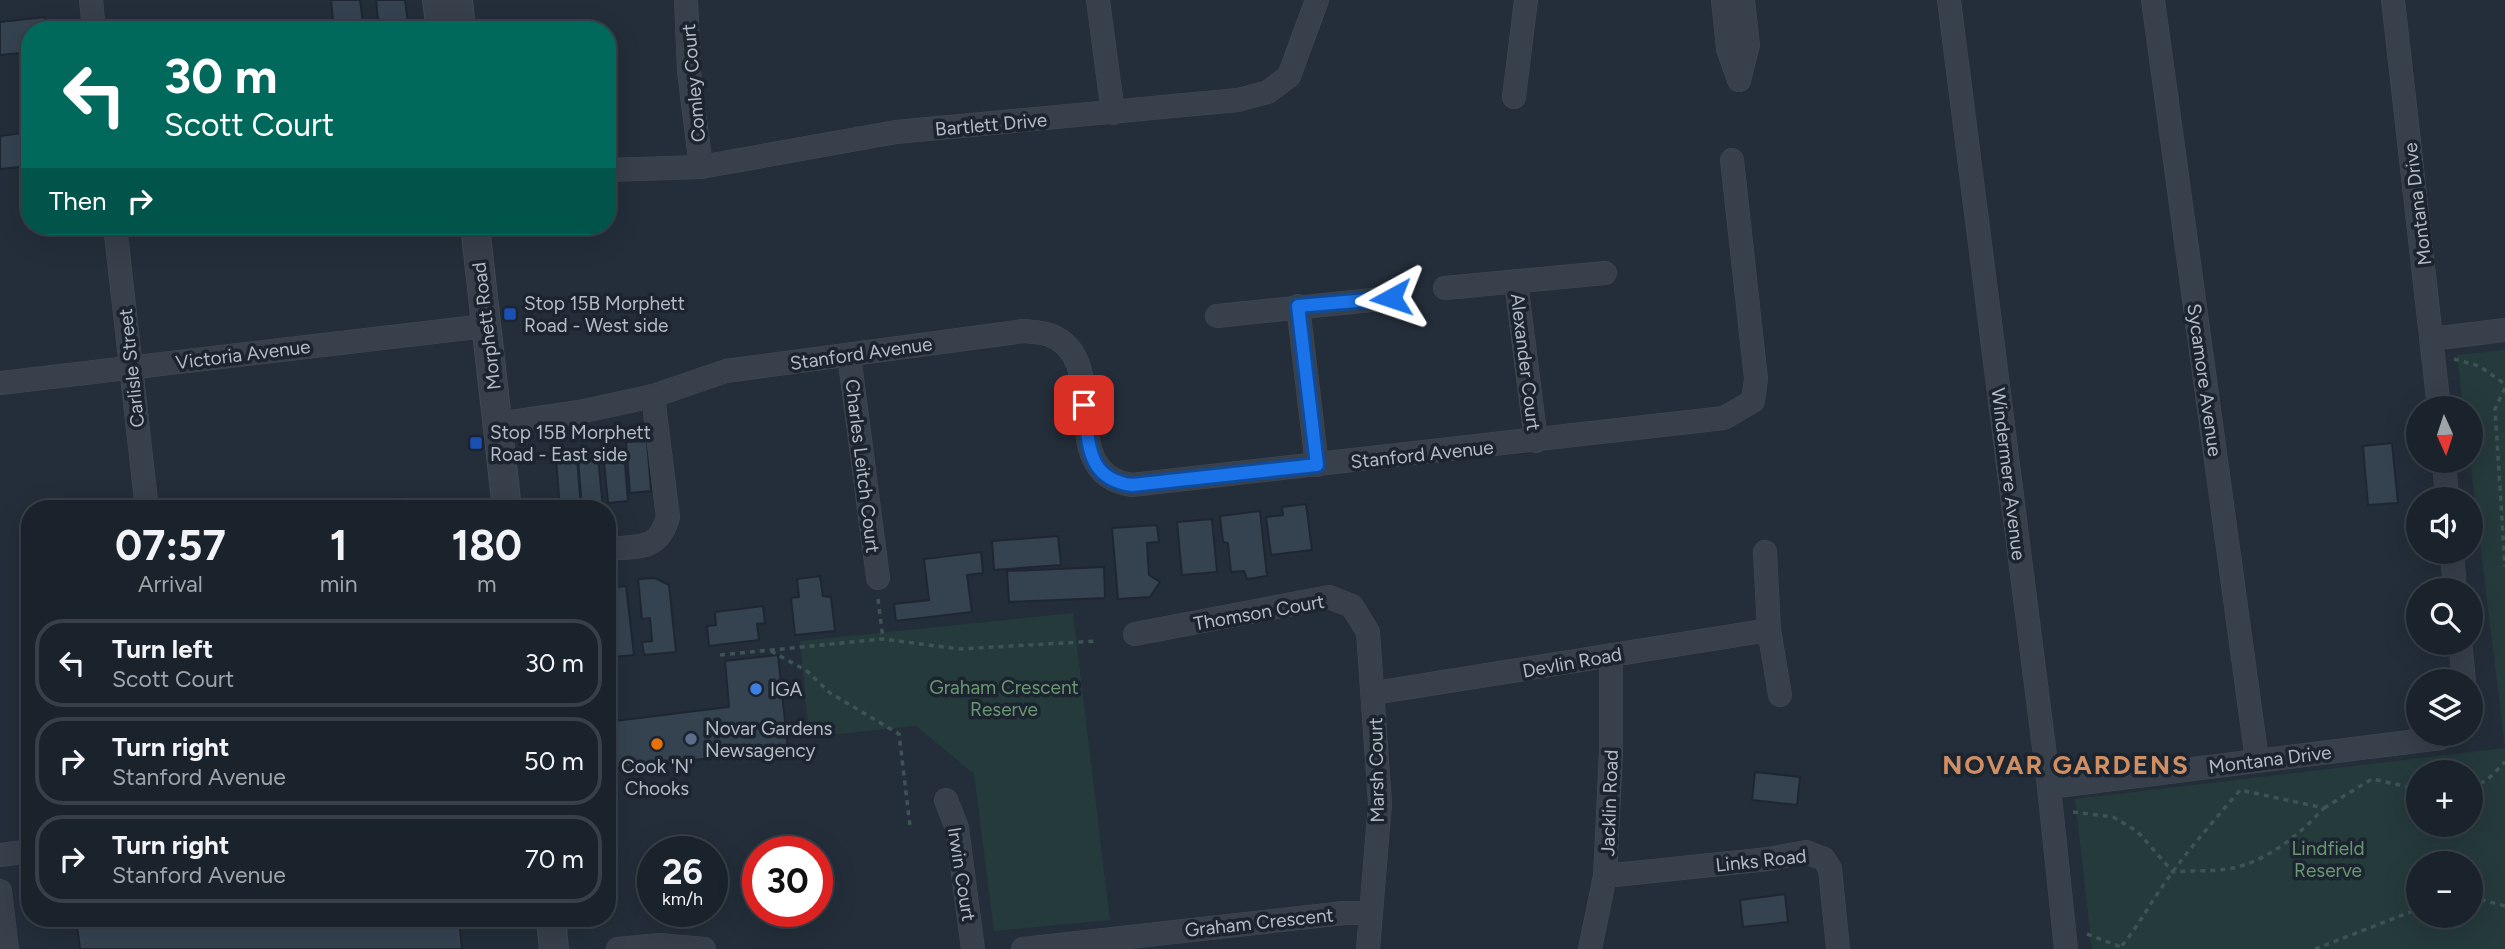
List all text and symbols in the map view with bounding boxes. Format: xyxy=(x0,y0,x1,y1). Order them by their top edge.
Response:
street label: Comley Court xyxy=(677,23,710,143)
text: 30 m xyxy=(164,46,277,105)
icon: left xyxy=(49,49,140,140)
text: Scott Court xyxy=(164,106,334,144)
street label: Bartlett Drive xyxy=(934,108,1048,141)
street label: Montana Drive xyxy=(2399,141,2436,267)
icon: right xyxy=(121,182,159,220)
text: Then xyxy=(49,185,107,217)
street label: Morphett Road xyxy=(467,261,506,391)
position arrow xyxy=(1354,261,1428,335)
place label: Stop 15B Morphett Road - West side xyxy=(524,292,685,337)
street label: Alexander Court xyxy=(1506,292,1545,432)
street label: Sycamore Avenue xyxy=(2182,302,2227,458)
marker: Stop 15B Morphett Road - West side xyxy=(502,306,518,322)
street label: Carlisle Street xyxy=(114,307,149,429)
street label: Stanford Avenue xyxy=(788,332,934,375)
street label: Victoria Avenue xyxy=(174,335,312,374)
pin xyxy=(1054,375,1114,435)
street label: Charles Leitch Court xyxy=(840,378,885,554)
icon: arrive xyxy=(1065,386,1103,424)
street label: Windermere Avenue xyxy=(1987,387,2030,562)
north arrow xyxy=(2406,396,2483,472)
map controls xyxy=(2406,396,2483,928)
place label: Stop 15B Morphett Road - East side xyxy=(490,421,651,466)
marker: Stop 15B Morphett Road - East side xyxy=(468,435,484,451)
street label: Stanford Avenue xyxy=(1349,436,1495,473)
button: sound xyxy=(2406,487,2483,564)
text: 07:57 xyxy=(115,520,226,571)
text: 1 xyxy=(330,520,348,571)
text: 180 xyxy=(451,520,522,571)
text: Arrival xyxy=(138,570,203,598)
text: min xyxy=(320,570,358,598)
text: m xyxy=(477,570,497,598)
button: search xyxy=(2406,578,2483,655)
street label: Thomson Court xyxy=(1192,590,1326,635)
text: Turn left xyxy=(112,633,213,665)
street label: Devlin Road xyxy=(1521,642,1624,683)
icon: left xyxy=(53,644,91,682)
text: 30 m xyxy=(525,647,584,679)
text: Scott Court xyxy=(112,665,234,693)
button: layers xyxy=(2406,669,2483,746)
park label: Graham Crescent Reserve xyxy=(929,676,1079,721)
place label: IGA xyxy=(770,678,802,701)
marker: IGA xyxy=(748,681,764,697)
place label: Novar Gardens Newsagency xyxy=(705,717,833,762)
street label: Marsh Court xyxy=(1364,717,1389,823)
text: Turn right xyxy=(112,731,229,763)
marker: Novar Gardens Newsagency xyxy=(683,731,699,747)
marker: Cook 'N' Chooks xyxy=(649,736,665,752)
street label: Montana Drive xyxy=(2207,741,2333,778)
icon: right xyxy=(53,742,91,780)
text: 50 m xyxy=(524,745,584,777)
street label: Jacklin Road xyxy=(1596,749,1623,857)
district label: NOVAR GARDENS xyxy=(1942,749,2190,781)
place label: Cook 'N' Chooks xyxy=(621,755,693,800)
button: + xyxy=(2406,760,2483,837)
text: Stanford Avenue xyxy=(112,763,286,791)
street label: Irwin Court xyxy=(943,825,980,923)
text: Turn right xyxy=(112,829,229,861)
speed limit sign: 30 xyxy=(742,836,833,927)
park label: Lindfield Reserve xyxy=(2291,837,2365,882)
icon: right xyxy=(53,840,91,878)
text: 70 m xyxy=(525,843,584,875)
street label: Links Road xyxy=(1714,844,1808,877)
text: 26 xyxy=(662,851,703,893)
button: − xyxy=(2406,851,2483,928)
text: Stanford Avenue xyxy=(112,861,286,889)
text: km/h xyxy=(662,888,703,910)
street label: Graham Crescent xyxy=(1184,903,1335,942)

